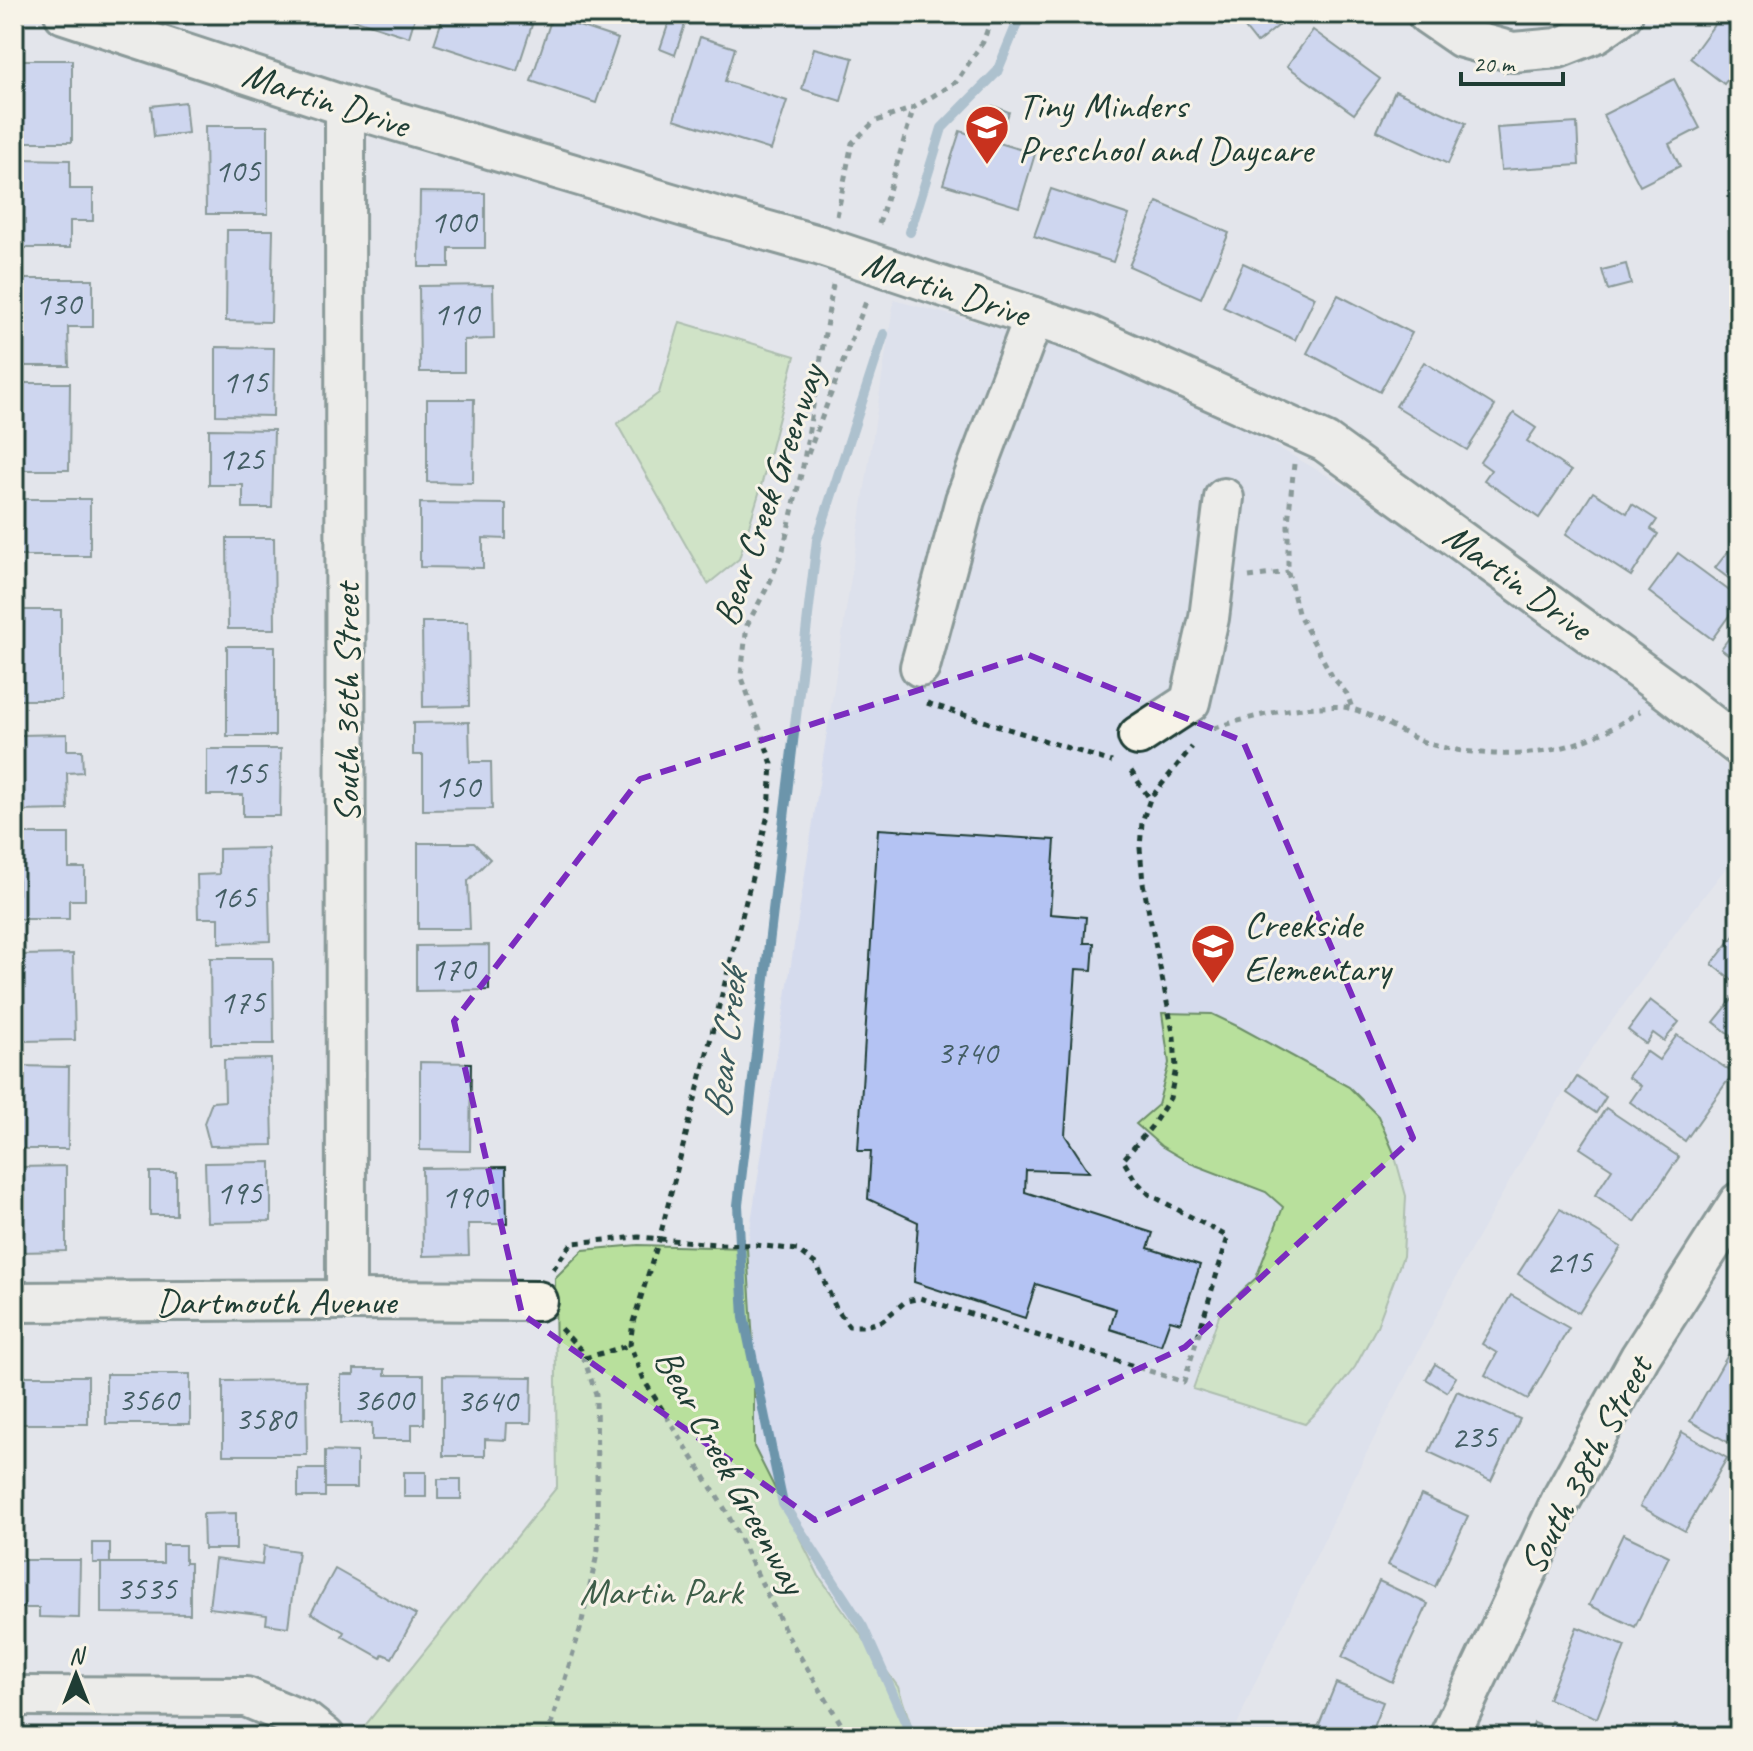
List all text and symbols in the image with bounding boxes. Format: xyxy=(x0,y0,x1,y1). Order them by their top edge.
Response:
scale bar xyxy=(1461,36,1563,86)
text: 20 m xyxy=(1473,49,1516,79)
street label: Martin Drive xyxy=(237,51,417,149)
place label: Tiny Minders Preschool and Daycare xyxy=(1018,82,1315,173)
school or university icon: Tiny Minders Preschool and Daycare xyxy=(963,103,1011,166)
house number: 105 xyxy=(214,149,262,192)
house number: 100 xyxy=(430,200,479,243)
street label: Martin Drive xyxy=(857,240,1037,338)
house number: 130 xyxy=(35,282,84,325)
house number: 110 xyxy=(433,292,482,335)
street label: Bear Creek Greenway xyxy=(702,356,836,632)
house number: 115 xyxy=(222,360,270,403)
house number: 125 xyxy=(218,437,266,480)
street label: Martin Drive xyxy=(1434,512,1603,652)
street label: South 36th Street xyxy=(323,580,370,823)
house number: 155 xyxy=(221,751,269,794)
house number: 150 xyxy=(434,765,483,808)
house number: 165 xyxy=(210,875,258,918)
place label: Creekside Elementary xyxy=(1244,901,1393,992)
school or university icon: Creekside Elementary xyxy=(1189,922,1237,985)
house number: 170 xyxy=(429,947,478,990)
water label: Bear Creek xyxy=(691,960,760,1121)
house number: 175 xyxy=(219,980,267,1023)
house number: 3740 xyxy=(936,1031,1000,1074)
house number: 195 xyxy=(216,1171,264,1214)
house number: 190 xyxy=(441,1175,490,1218)
house number: 215 xyxy=(1546,1240,1594,1283)
street label: Dartmouth Avenue xyxy=(156,1278,399,1325)
street label: Bear Creek Greenway xyxy=(644,1341,819,1605)
street label: South 38th Street xyxy=(1508,1345,1664,1582)
house number: 3560 xyxy=(117,1378,181,1421)
house number: 3600 xyxy=(352,1378,416,1421)
house number: 3640 xyxy=(456,1379,520,1422)
house number: 3580 xyxy=(234,1397,298,1440)
house number: 235 xyxy=(1451,1415,1499,1458)
house number: 3535 xyxy=(115,1567,178,1610)
park label: Martin Park xyxy=(580,1568,745,1615)
north arrow xyxy=(36,1635,116,1715)
text: N xyxy=(69,1642,86,1670)

